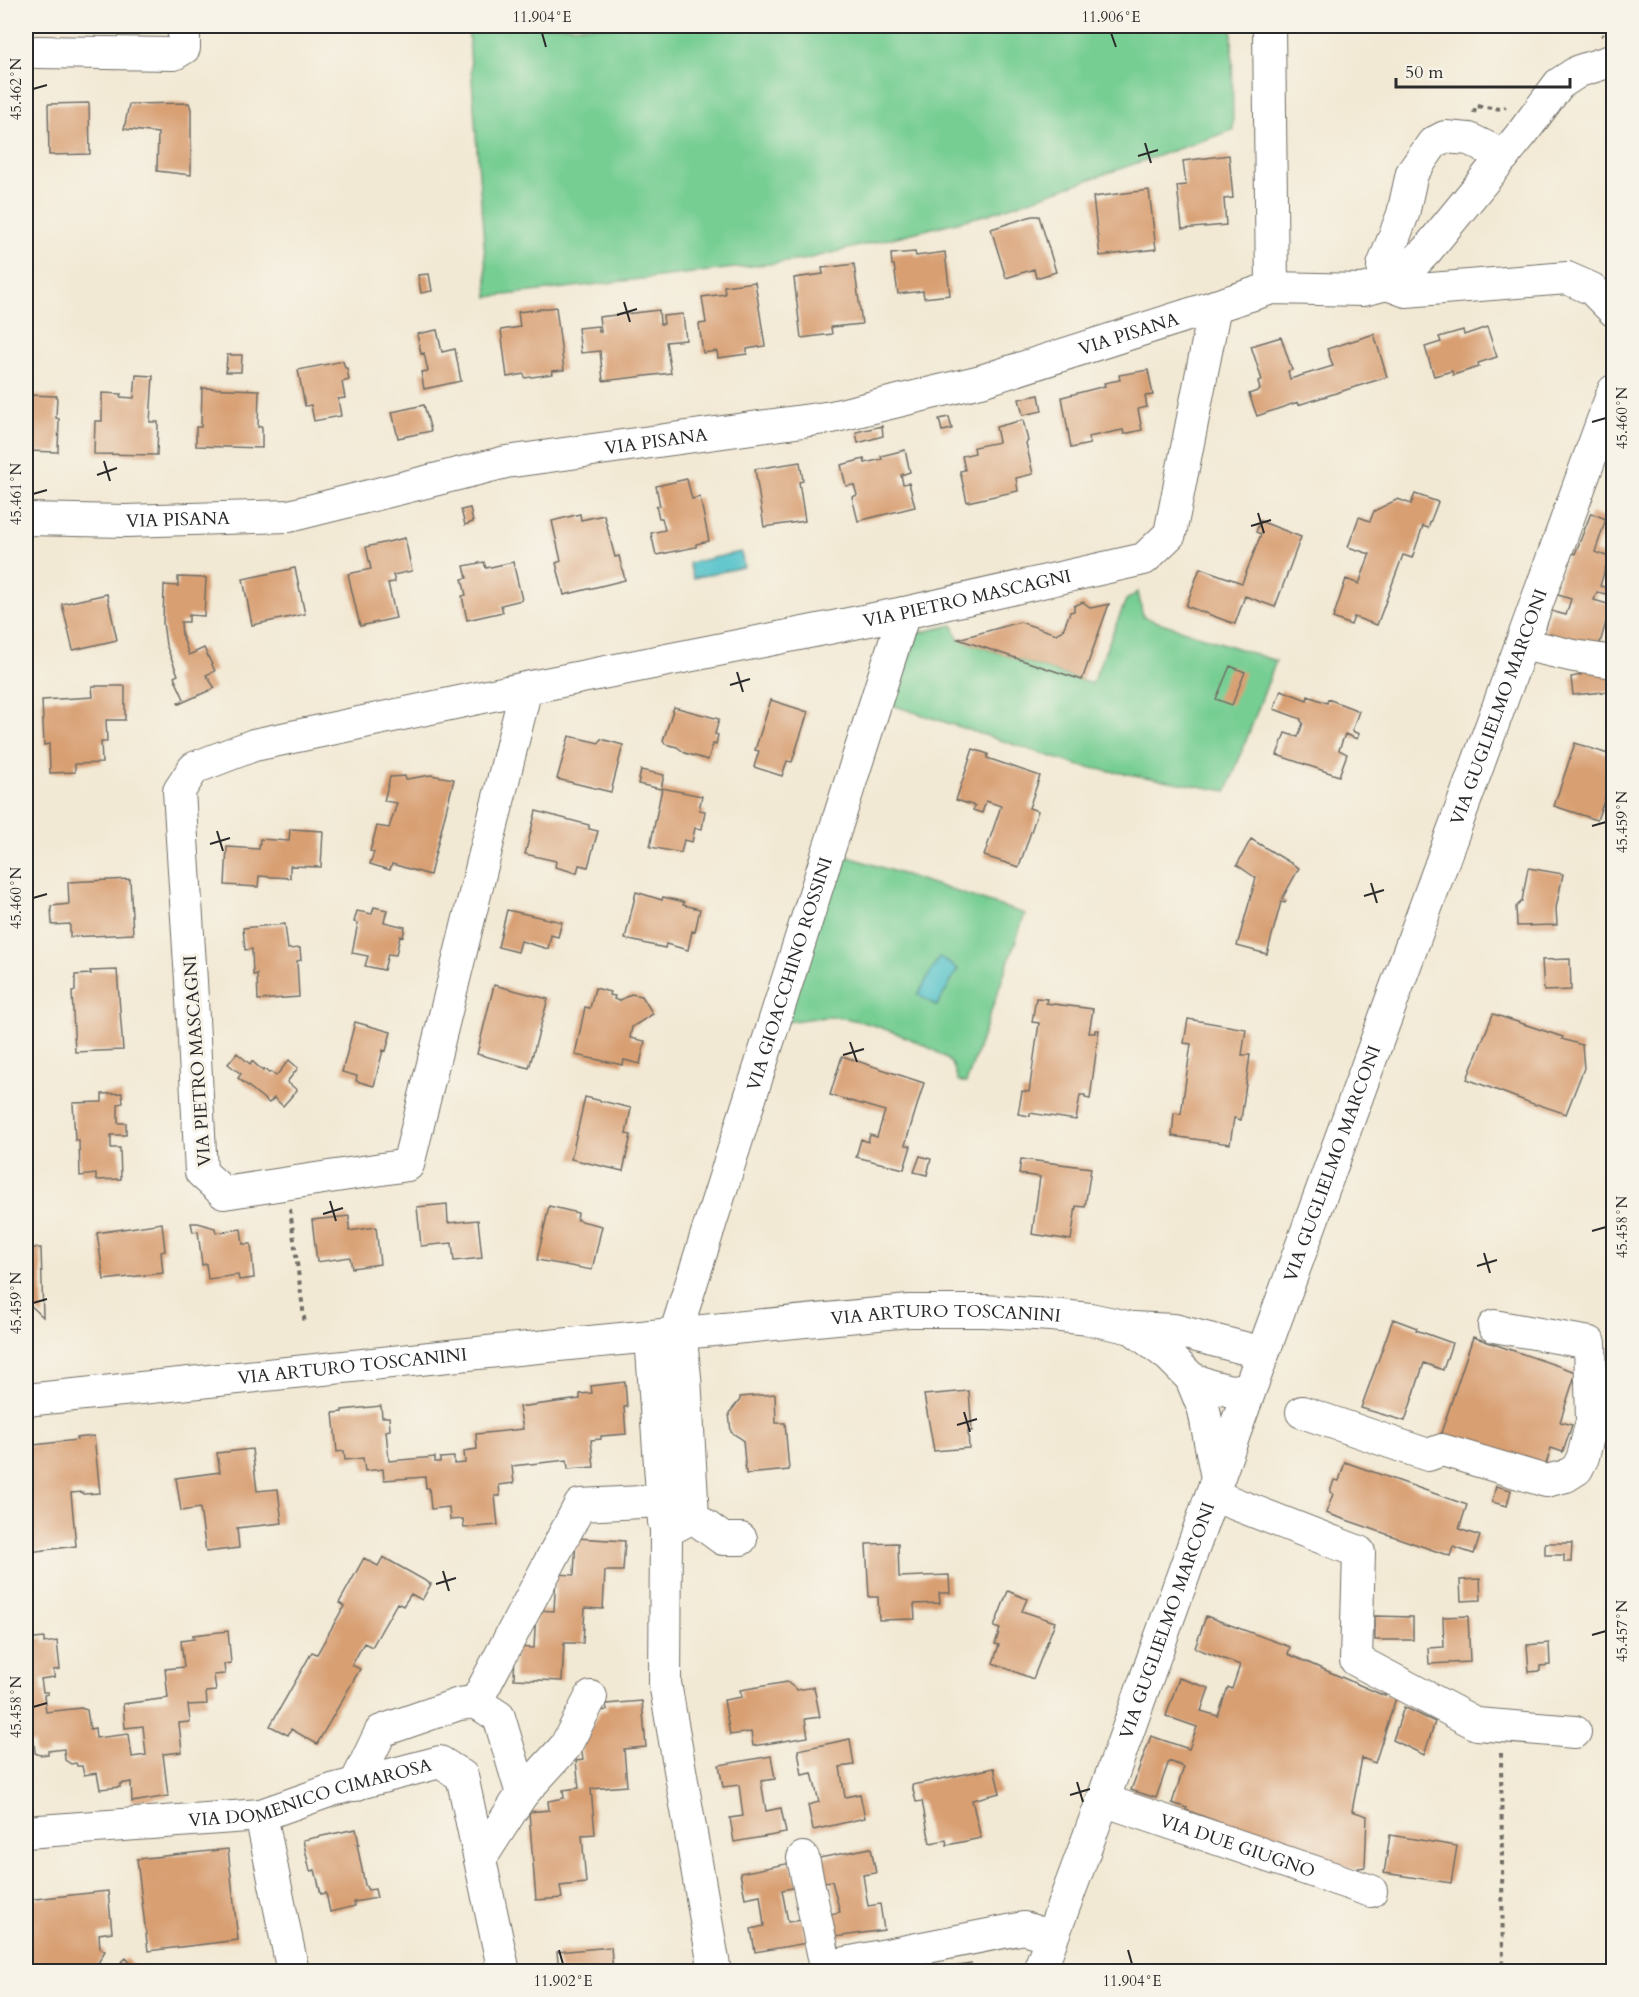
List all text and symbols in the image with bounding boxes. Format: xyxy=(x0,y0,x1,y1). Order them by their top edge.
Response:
text: 11.904°E xyxy=(512,7,572,27)
text: 11.906°E xyxy=(1081,7,1141,27)
scale bar xyxy=(1396,51,1570,89)
text: 45.462°N xyxy=(6,57,26,120)
text: 50 m xyxy=(1405,60,1444,85)
street label: VIA PISANA xyxy=(1075,307,1182,362)
text: 45.460°N xyxy=(1612,386,1632,449)
street label: VIA PISANA xyxy=(603,422,709,461)
text: 45.461°N xyxy=(6,462,26,525)
street label: VIA PISANA xyxy=(126,506,230,534)
street label: VIA PIETRO MASCAGNI xyxy=(861,564,1074,634)
street label: VIA GUGLIELMO MARCONI xyxy=(1445,586,1554,829)
text: 45.459°N xyxy=(1612,790,1632,853)
street label: VIA GIOACCHINO ROSSINI xyxy=(741,854,839,1094)
text: 45.460°N xyxy=(6,866,26,929)
street label: VIA PIETRO MASCAGNI xyxy=(178,954,217,1168)
street label: VIA GUGLIELMO MARCONI xyxy=(1278,1042,1387,1285)
text: 45.458°N xyxy=(1612,1195,1632,1258)
text: 45.459°N xyxy=(6,1271,26,1334)
street label: VIA ARTURO TOSCANINI xyxy=(829,1299,1062,1332)
street label: VIA ARTURO TOSCANINI xyxy=(236,1342,468,1391)
street label: VIA GUGLIELMO MARCONI xyxy=(1114,1499,1221,1743)
text: 45.457°N xyxy=(1612,1599,1632,1662)
text: 45.458°N xyxy=(6,1675,26,1738)
street label: VIA DOMENICO CIMAROSA xyxy=(187,1753,435,1833)
street label: VIA DUE GIUGNO xyxy=(1156,1808,1318,1884)
text: 11.902°E xyxy=(533,1971,593,1991)
text: 11.904°E xyxy=(1102,1971,1162,1991)

